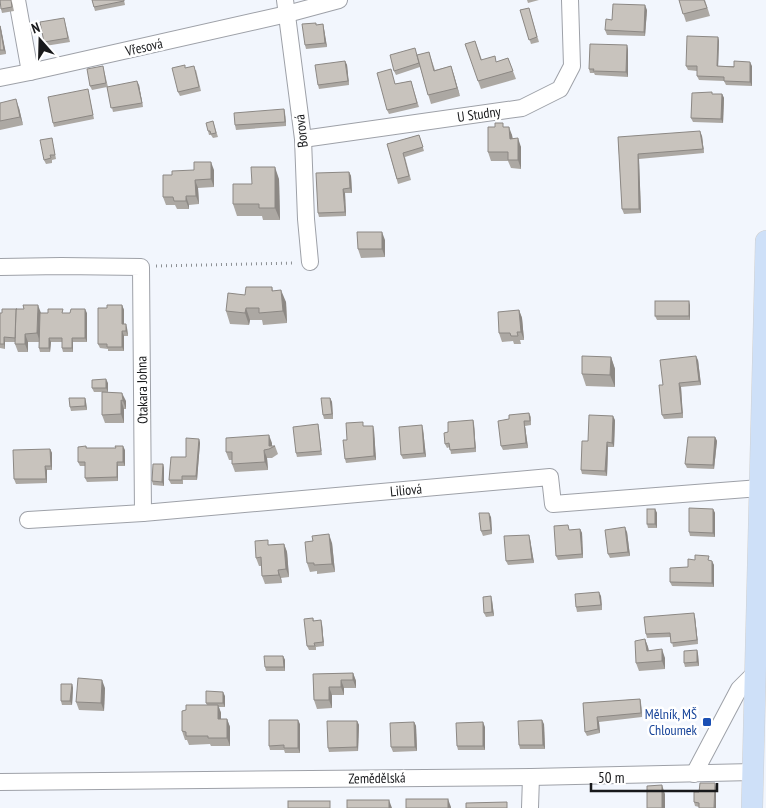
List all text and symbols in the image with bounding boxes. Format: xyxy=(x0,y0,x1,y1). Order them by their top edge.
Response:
north arrow xyxy=(15,15,65,65)
text: N xyxy=(29,18,42,38)
street label: Vřesová xyxy=(123,34,164,60)
street label: U Studny xyxy=(456,102,503,126)
street label: Borová xyxy=(290,113,312,149)
street label: Otakara Johna xyxy=(132,356,152,424)
street label: Liliová xyxy=(389,480,423,500)
place label: Mělník, MŠ Chloumek xyxy=(645,705,698,739)
marker: Mělník, MŠ Chloumek xyxy=(701,716,713,728)
scale bar xyxy=(591,760,717,792)
text: 50 m xyxy=(598,768,624,787)
street label: Zemědělská xyxy=(348,769,406,787)

